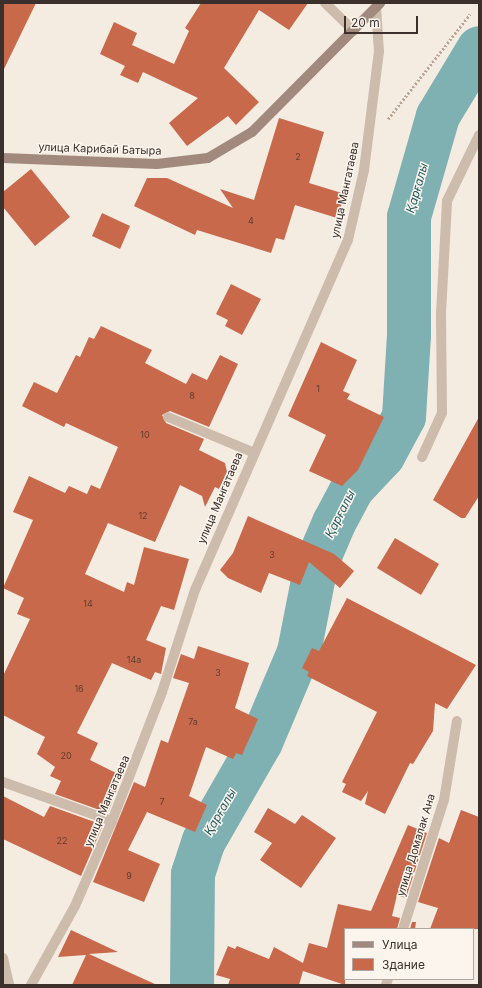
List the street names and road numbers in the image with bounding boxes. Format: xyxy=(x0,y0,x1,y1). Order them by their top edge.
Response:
street label: улица Карибай Батыра xyxy=(38,140,162,158)
street label: улица Мангатаева xyxy=(328,141,362,239)
street label: улица Мангатаева xyxy=(195,450,245,546)
street label: улица Мангатаева xyxy=(82,753,132,849)
street label: улица Домалак Ана xyxy=(394,792,438,898)

